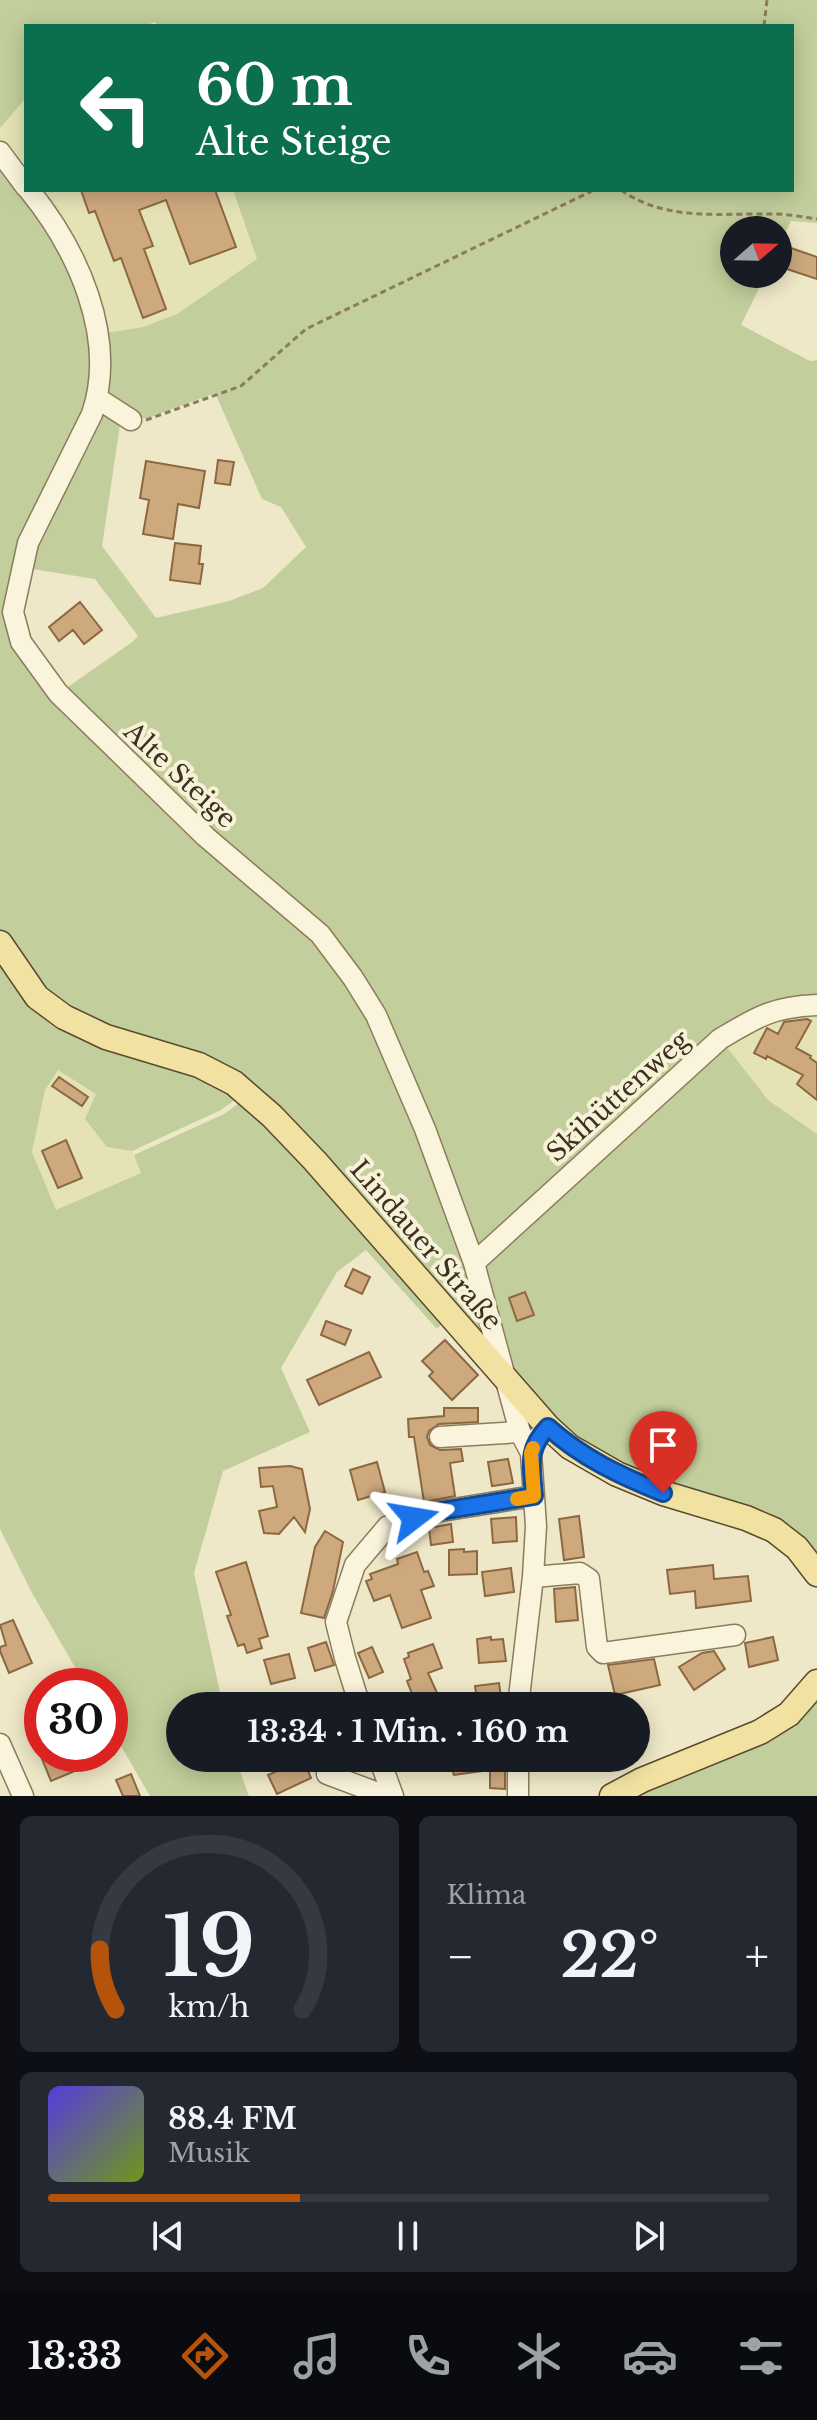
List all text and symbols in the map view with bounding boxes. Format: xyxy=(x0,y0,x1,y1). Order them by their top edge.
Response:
text: 60 m xyxy=(196,51,353,120)
icon: left xyxy=(64,56,168,160)
text: Alte Steige xyxy=(196,120,392,165)
north arrow xyxy=(720,216,792,288)
map controls xyxy=(720,216,792,288)
street label: Alte Steige xyxy=(117,714,243,835)
street label: Skihüttenweg xyxy=(540,1023,696,1168)
street label: Lindauer Straße xyxy=(343,1153,509,1337)
pin xyxy=(629,1411,697,1493)
icon: arrive xyxy=(641,1423,685,1467)
position arrow xyxy=(372,1476,456,1560)
speed limit sign: 30 xyxy=(24,1668,128,1772)
text: 13:34 · 1 Min. · 160 m xyxy=(247,1713,569,1750)
text: Klima xyxy=(447,1879,526,1911)
text: 19 xyxy=(163,1895,255,1998)
text: 22° xyxy=(561,1919,659,1993)
text: − xyxy=(447,1929,474,1984)
text: + xyxy=(745,1929,769,1984)
text: km/h xyxy=(169,1989,250,2025)
text: 88.4 FM xyxy=(168,2100,297,2137)
text: Musik xyxy=(168,2137,250,2169)
icon: previous xyxy=(146,2214,190,2258)
icon: pause xyxy=(386,2214,430,2258)
icon: next xyxy=(627,2214,671,2258)
icon: directions xyxy=(177,2328,233,2384)
icon: music xyxy=(289,2328,345,2384)
icon: phone xyxy=(400,2328,456,2384)
icon: climate xyxy=(511,2328,567,2384)
icon: car xyxy=(622,2328,678,2384)
icon: filters xyxy=(733,2328,789,2384)
text: 13:33 xyxy=(28,2334,122,2379)

